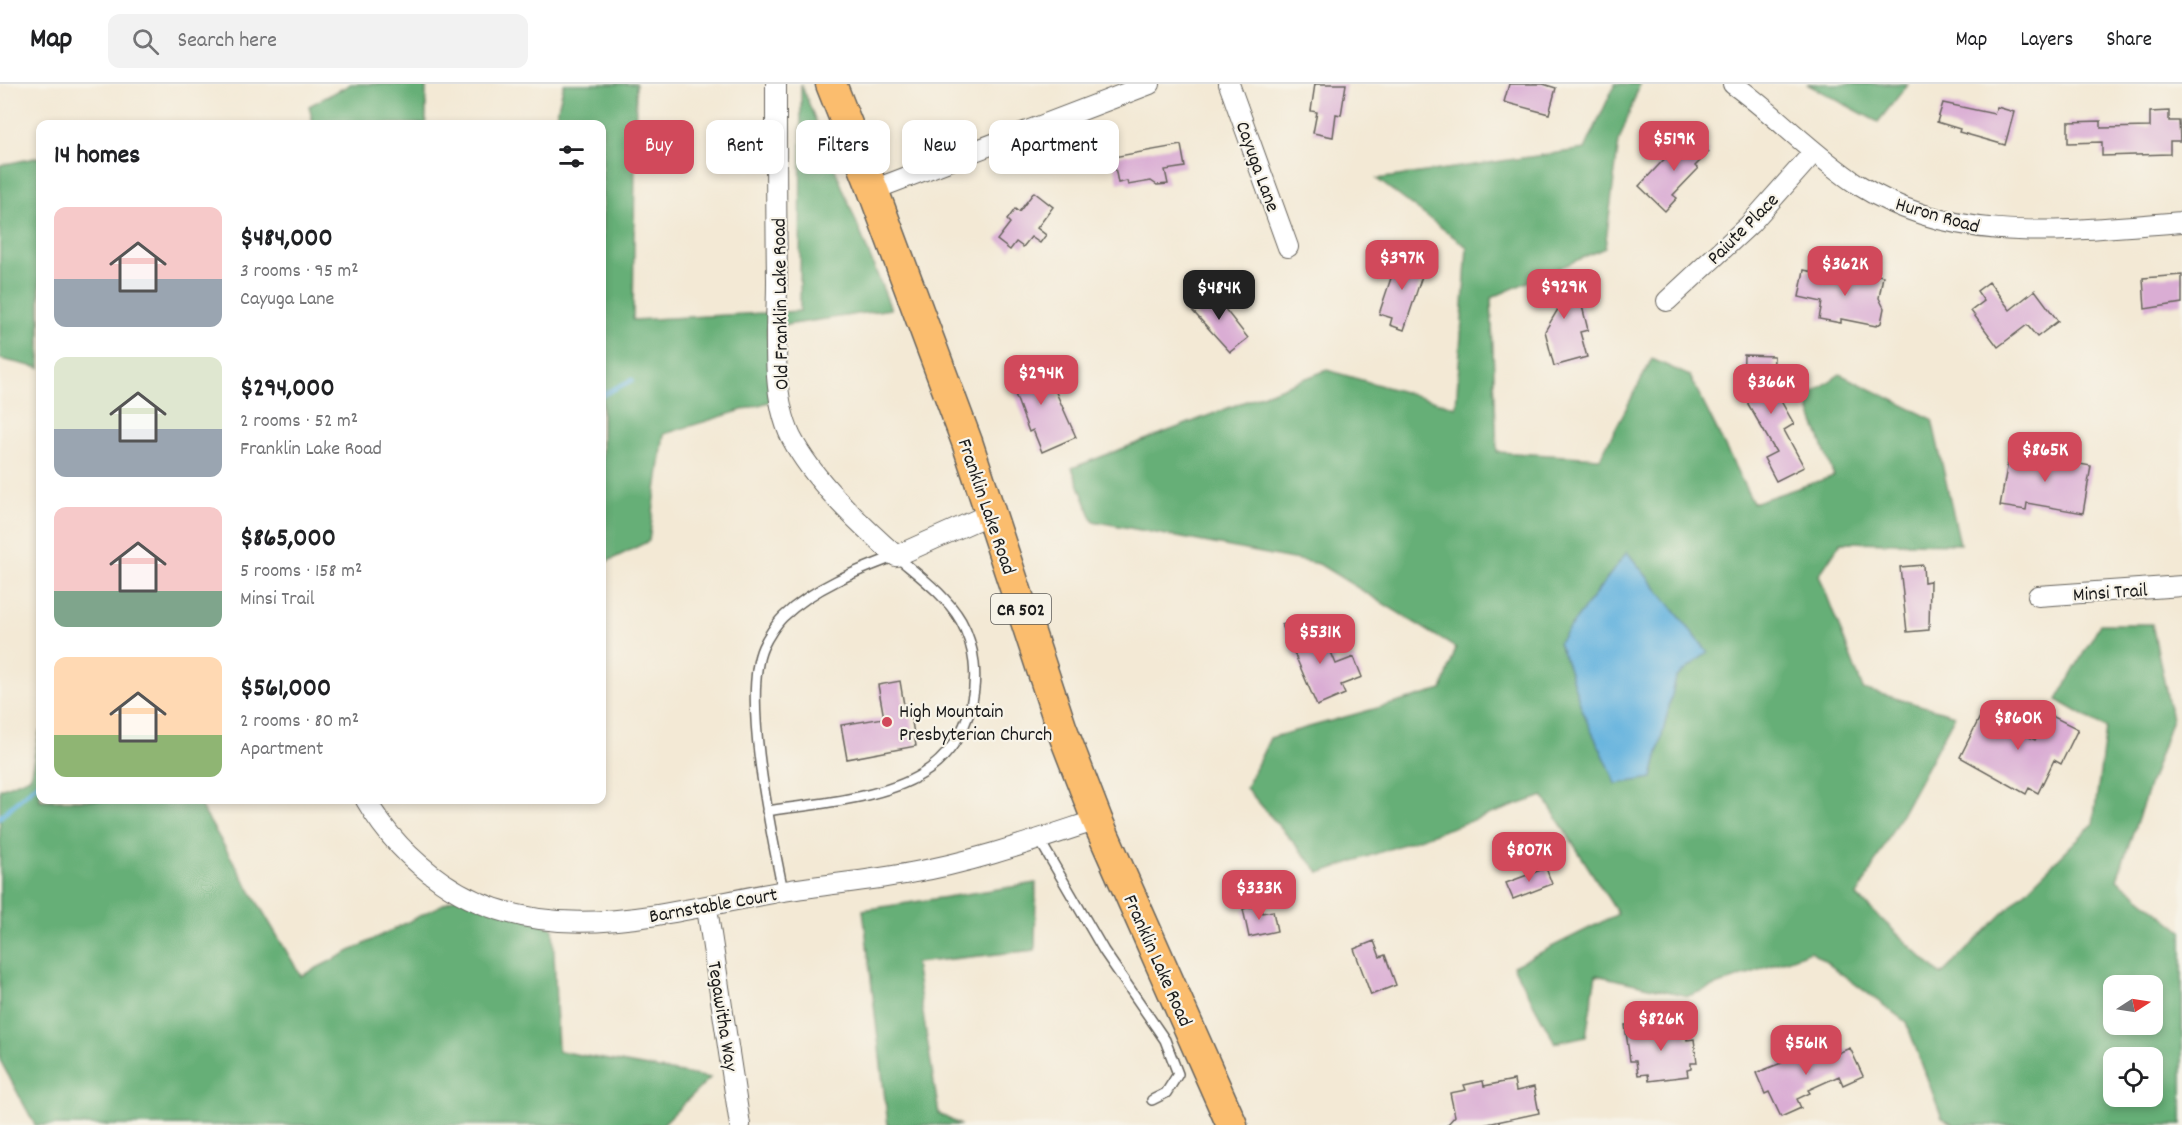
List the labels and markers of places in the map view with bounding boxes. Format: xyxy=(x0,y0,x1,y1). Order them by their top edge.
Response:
pin: $519K xyxy=(1632,121,1716,172)
pin: $397K xyxy=(1360,240,1444,291)
pin: $362K xyxy=(1803,246,1887,297)
pin: $929K xyxy=(1522,269,1606,320)
pin: $484K xyxy=(1177,270,1261,321)
pin: $294K xyxy=(999,355,1083,406)
pin: $366K xyxy=(1729,364,1813,415)
pin: $865K xyxy=(2003,432,2087,483)
pin: $531K xyxy=(1278,614,1362,665)
place label: High Mountain Presbyterian Church xyxy=(899,699,1052,750)
pin: $860K xyxy=(1976,700,2060,751)
marker: High Mountain Presbyterian Church xyxy=(880,715,894,729)
pin: $807K xyxy=(1487,832,1571,883)
pin: $333K xyxy=(1217,870,1301,921)
pin: $826K xyxy=(1619,1001,1703,1052)
pin: $561K xyxy=(1764,1025,1848,1076)

